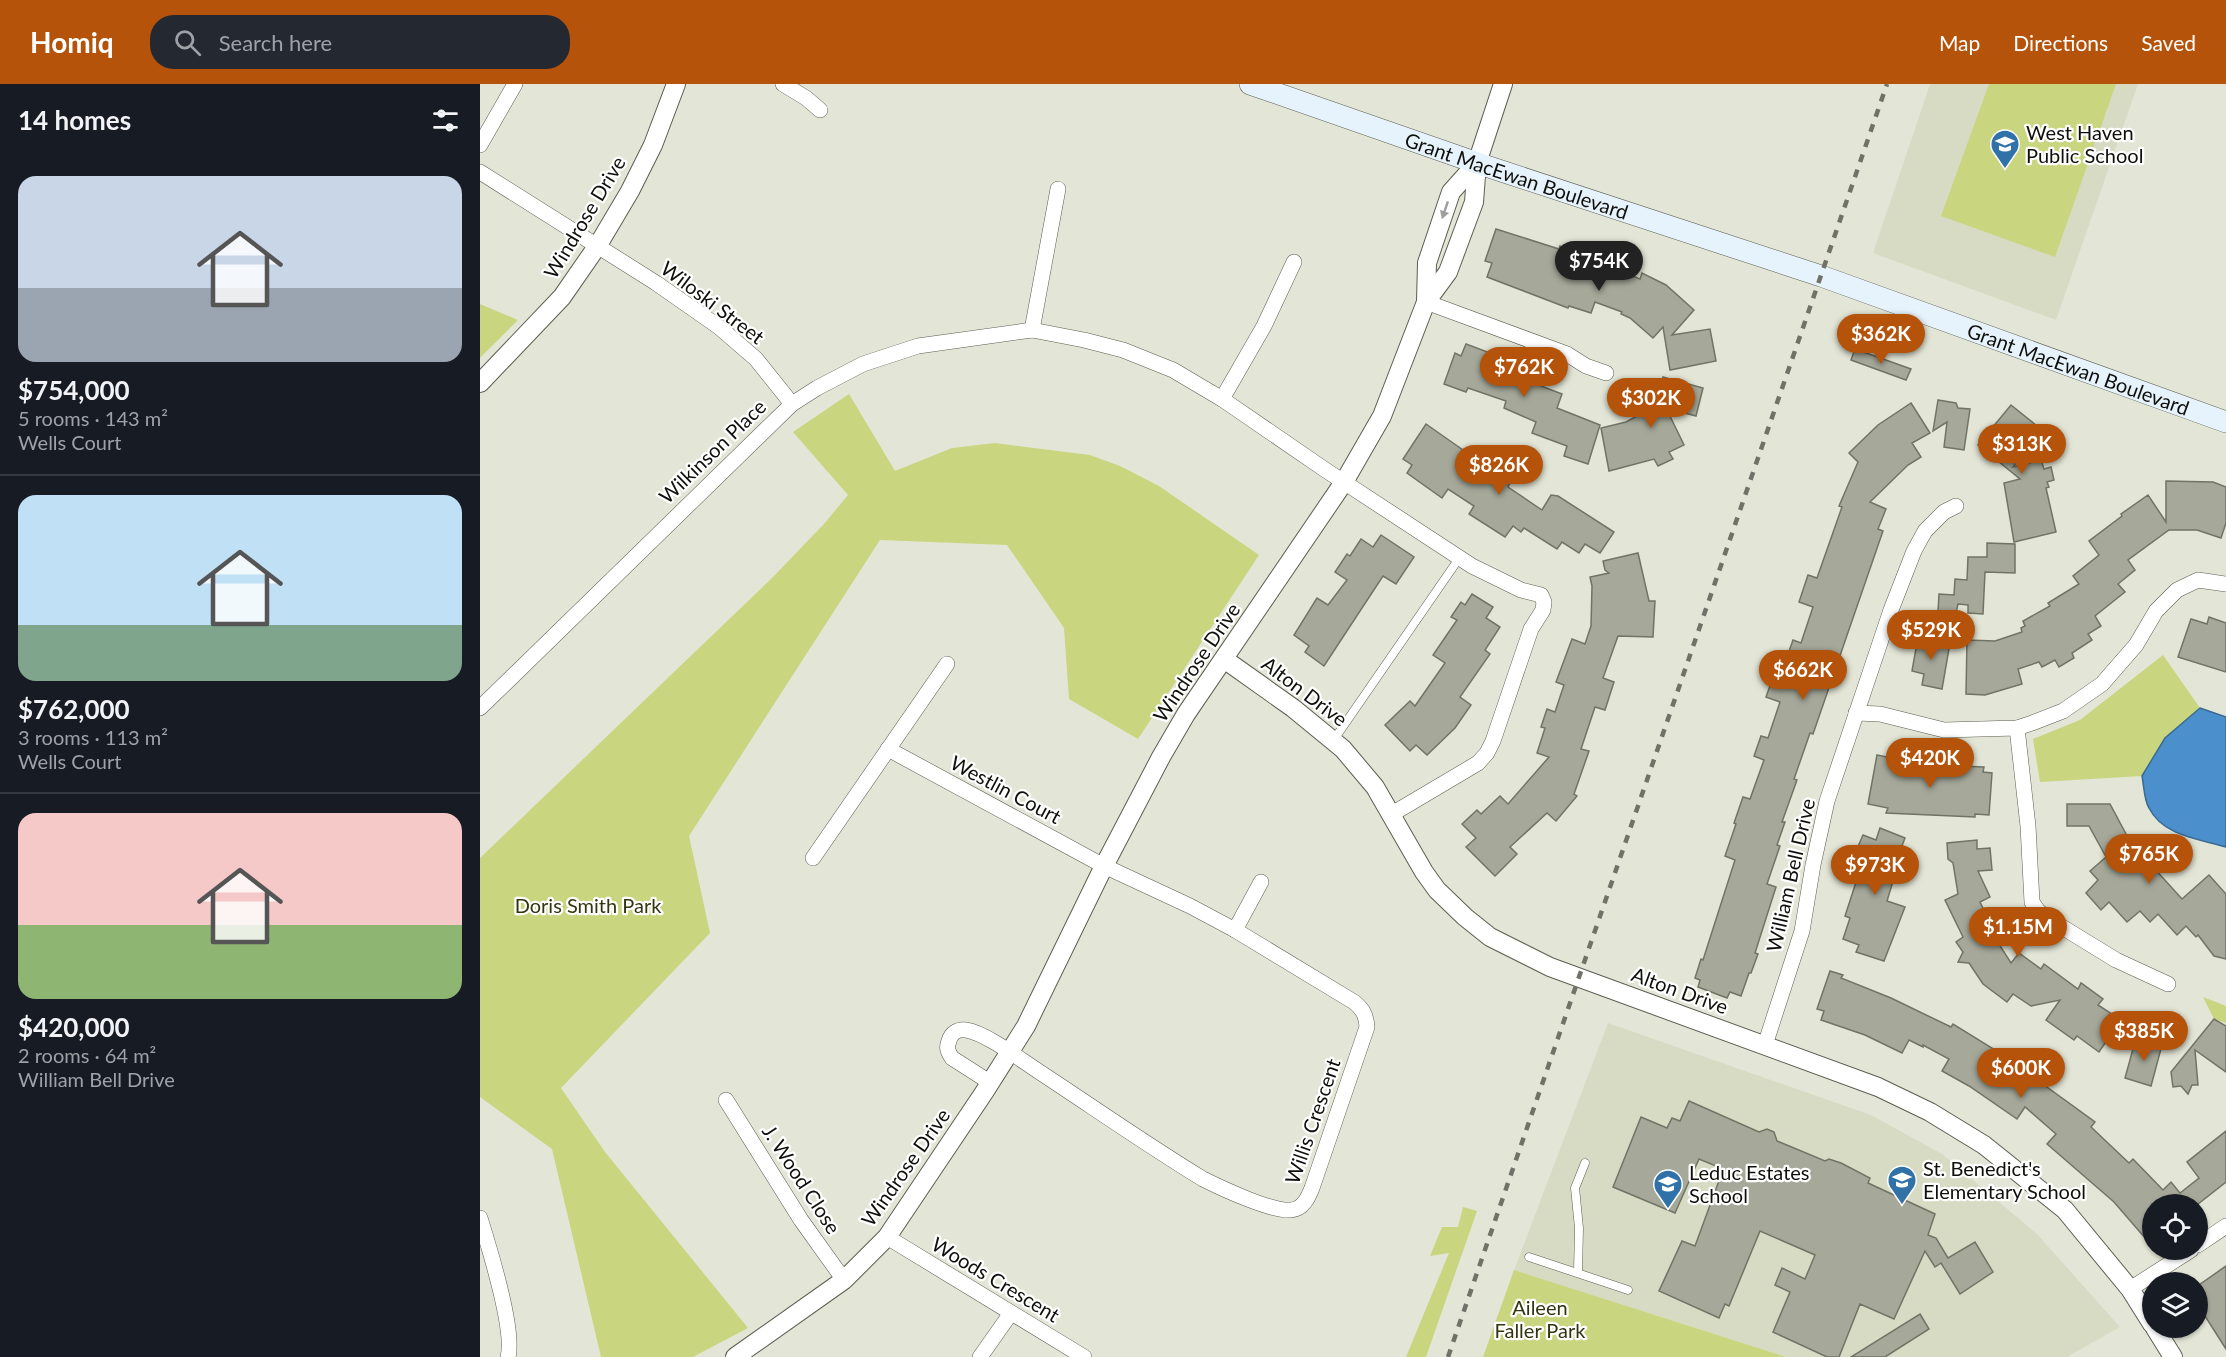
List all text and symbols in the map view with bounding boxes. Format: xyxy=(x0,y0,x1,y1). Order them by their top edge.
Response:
search box xyxy=(150,15,570,69)
text: Homiq xyxy=(30,25,114,59)
icon: search xyxy=(171,26,204,59)
text: Search here xyxy=(219,29,332,56)
text: Map xyxy=(1939,30,1980,55)
text: Directions xyxy=(2013,30,2108,55)
text: Saved xyxy=(2141,30,2196,55)
text: 14 homes xyxy=(18,104,131,136)
icon: filters xyxy=(429,104,462,137)
place label: West Haven Public School xyxy=(2026,120,2143,167)
street label: Grant MacEwan Boulevard xyxy=(1402,127,1632,224)
school or university icon: West Haven Public School xyxy=(1989,128,2021,170)
street label: Windrose Drive xyxy=(538,152,630,282)
one-way arrow xyxy=(1439,201,1449,219)
icon: home xyxy=(186,215,294,323)
pin: $754K xyxy=(1557,241,1641,292)
text: $754K xyxy=(1569,248,1629,272)
street label: Wiloski Street xyxy=(657,255,769,349)
pin: $362K xyxy=(1839,314,1923,365)
street label: Grant MacEwan Boulevard xyxy=(1964,318,2193,420)
text: $362K xyxy=(1851,321,1911,345)
pin: $762K xyxy=(1482,347,1566,398)
text: $762K xyxy=(1494,354,1554,378)
text: $754,000 xyxy=(18,374,130,406)
pin: $302K xyxy=(1609,378,1693,429)
text: $302K xyxy=(1621,385,1681,409)
street label: Wilkinson Place xyxy=(654,394,770,508)
text: 5 rooms · 143 m² xyxy=(18,406,168,430)
pin: $313K xyxy=(1980,424,2064,475)
text: Wells Court xyxy=(18,430,121,454)
text: $313K xyxy=(1992,431,2052,455)
pin: $826K xyxy=(1457,445,1541,496)
text: $826K xyxy=(1469,452,1529,476)
icon: home xyxy=(186,534,294,642)
street label: Windrose Drive xyxy=(1147,598,1245,726)
pin: $529K xyxy=(1889,610,1973,661)
text: $529K xyxy=(1901,617,1961,641)
pin: $662K xyxy=(1761,650,1845,701)
street label: Alton Drive xyxy=(1258,651,1352,731)
text: $662K xyxy=(1773,657,1833,681)
text: $762,000 xyxy=(18,693,130,725)
text: 3 rooms · 113 m² xyxy=(18,725,168,749)
pin: $420K xyxy=(1888,738,1972,789)
text: $420K xyxy=(1900,745,1960,769)
text: Wells Court xyxy=(18,749,121,773)
street label: Westlin Court xyxy=(947,750,1065,828)
street label: William Bell Drive xyxy=(1761,796,1819,954)
pin: $765K xyxy=(2107,834,2191,885)
text: $765K xyxy=(2119,841,2179,865)
pin: $973K xyxy=(1833,845,1917,896)
icon: home xyxy=(186,852,294,960)
text: $973K xyxy=(1845,852,1905,876)
park label: Doris Smith Park xyxy=(515,893,662,917)
pin: $1.15M xyxy=(1969,907,2067,958)
text: $1.15M xyxy=(1983,914,2053,938)
street label: Alton Drive xyxy=(1629,962,1731,1018)
text: $420,000 xyxy=(18,1011,130,1043)
pin: $385K xyxy=(2102,1011,2186,1062)
text: $385K xyxy=(2114,1018,2174,1042)
text: 2 rooms · 64 m² xyxy=(18,1043,156,1067)
pin: $600K xyxy=(1979,1048,2063,1099)
street label: Willis Crescent xyxy=(1279,1055,1345,1187)
text: $600K xyxy=(1991,1055,2051,1079)
text: William Bell Drive xyxy=(18,1067,175,1091)
street label: Windrose Drive xyxy=(856,1104,954,1230)
street label: J. Wood Close xyxy=(758,1120,846,1238)
place label: St. Benedict's Elementary School xyxy=(1923,1156,2086,1203)
place label: Leduc Estates School xyxy=(1689,1160,1810,1207)
school or university icon: St. Benedict's Elementary School xyxy=(1886,1164,1918,1206)
school or university icon: Leduc Estates School xyxy=(1652,1168,1684,1210)
map controls xyxy=(2142,1194,2208,1338)
button: locate xyxy=(2142,1194,2208,1260)
street label: Woods Crescent xyxy=(928,1231,1064,1327)
button: layers xyxy=(2142,1272,2208,1338)
park label: Aileen Faller Park xyxy=(1495,1295,1586,1342)

